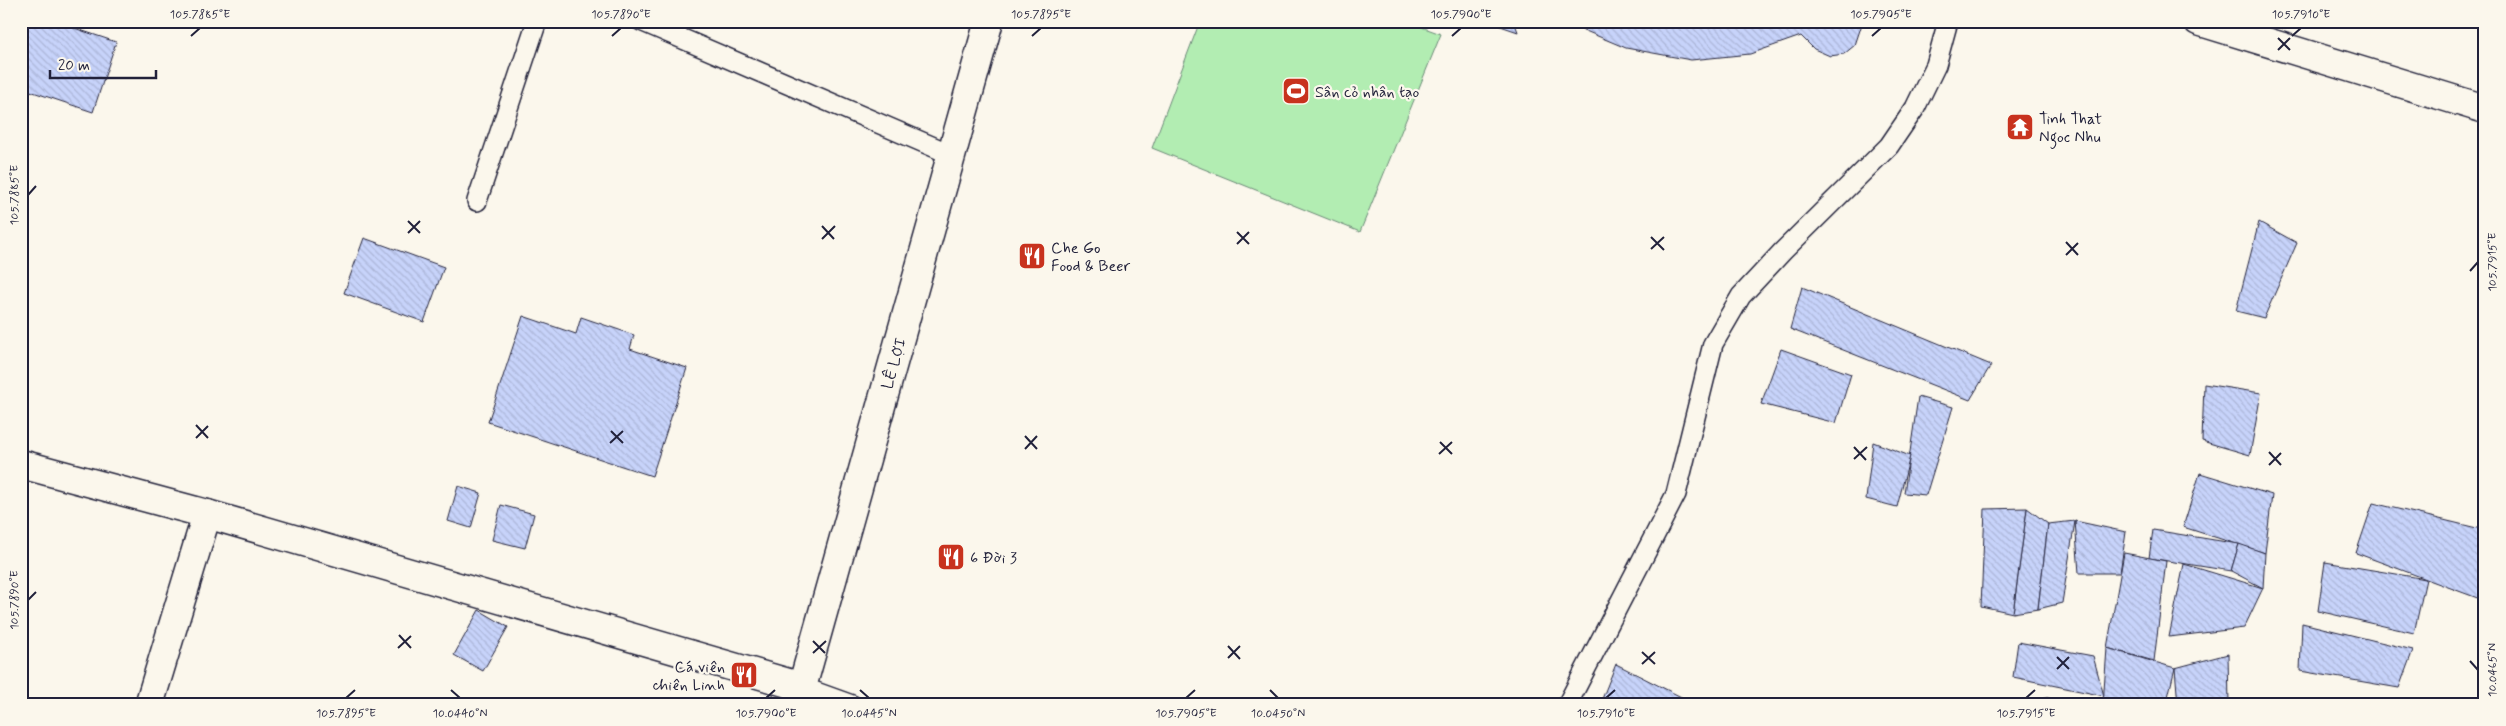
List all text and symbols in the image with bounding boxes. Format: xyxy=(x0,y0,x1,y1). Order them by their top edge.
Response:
text: 105.7885°E xyxy=(170,7,230,23)
text: 105.7890°E xyxy=(591,7,651,23)
text: 105.7895°E xyxy=(1011,7,1071,23)
text: 105.7900°E xyxy=(1430,7,1492,23)
text: 105.7905°E xyxy=(1850,7,1912,23)
text: 105.7910°E xyxy=(2272,7,2330,23)
scale bar xyxy=(50,48,156,80)
text: 20 m xyxy=(58,56,90,76)
sports icon: Sân cỏ nhân tạo xyxy=(1281,76,1311,106)
place label: Sân cỏ nhân tạo xyxy=(1315,82,1419,103)
place label: Tinh That Ngoc Nhu xyxy=(2039,109,2103,149)
temple icon: Tinh That Ngoc Nhu xyxy=(2005,112,2035,142)
text: 105.7885°E xyxy=(7,165,23,225)
text: 105.7915°E xyxy=(2485,232,2501,292)
place label: Che Go Food & Beer xyxy=(1051,238,1130,277)
restaurant icon: Che Go Food & Beer xyxy=(1017,241,1047,271)
street label: LÊ LỢI xyxy=(877,336,912,392)
restaurant icon: 6 Đời 3 xyxy=(936,542,966,572)
place label: 6 Đời 3 xyxy=(970,548,1017,569)
text: 105.7890°E xyxy=(7,570,23,630)
text: 10.0465°N xyxy=(2485,643,2501,697)
place label: Cá viên chiên Linh xyxy=(653,657,725,696)
restaurant icon: Cá viên chiên Linh xyxy=(729,660,759,690)
text: 105.7895°E xyxy=(316,706,376,722)
text: 10.0440°N xyxy=(433,706,487,722)
text: 105.7900°E xyxy=(735,706,797,722)
text: 10.0445°N xyxy=(841,706,897,722)
text: 105.7905°E xyxy=(1155,706,1217,722)
text: 10.0450°N xyxy=(1251,706,1305,722)
text: 105.7910°E xyxy=(1577,706,1635,722)
text: 105.7915°E xyxy=(1996,706,2056,722)

